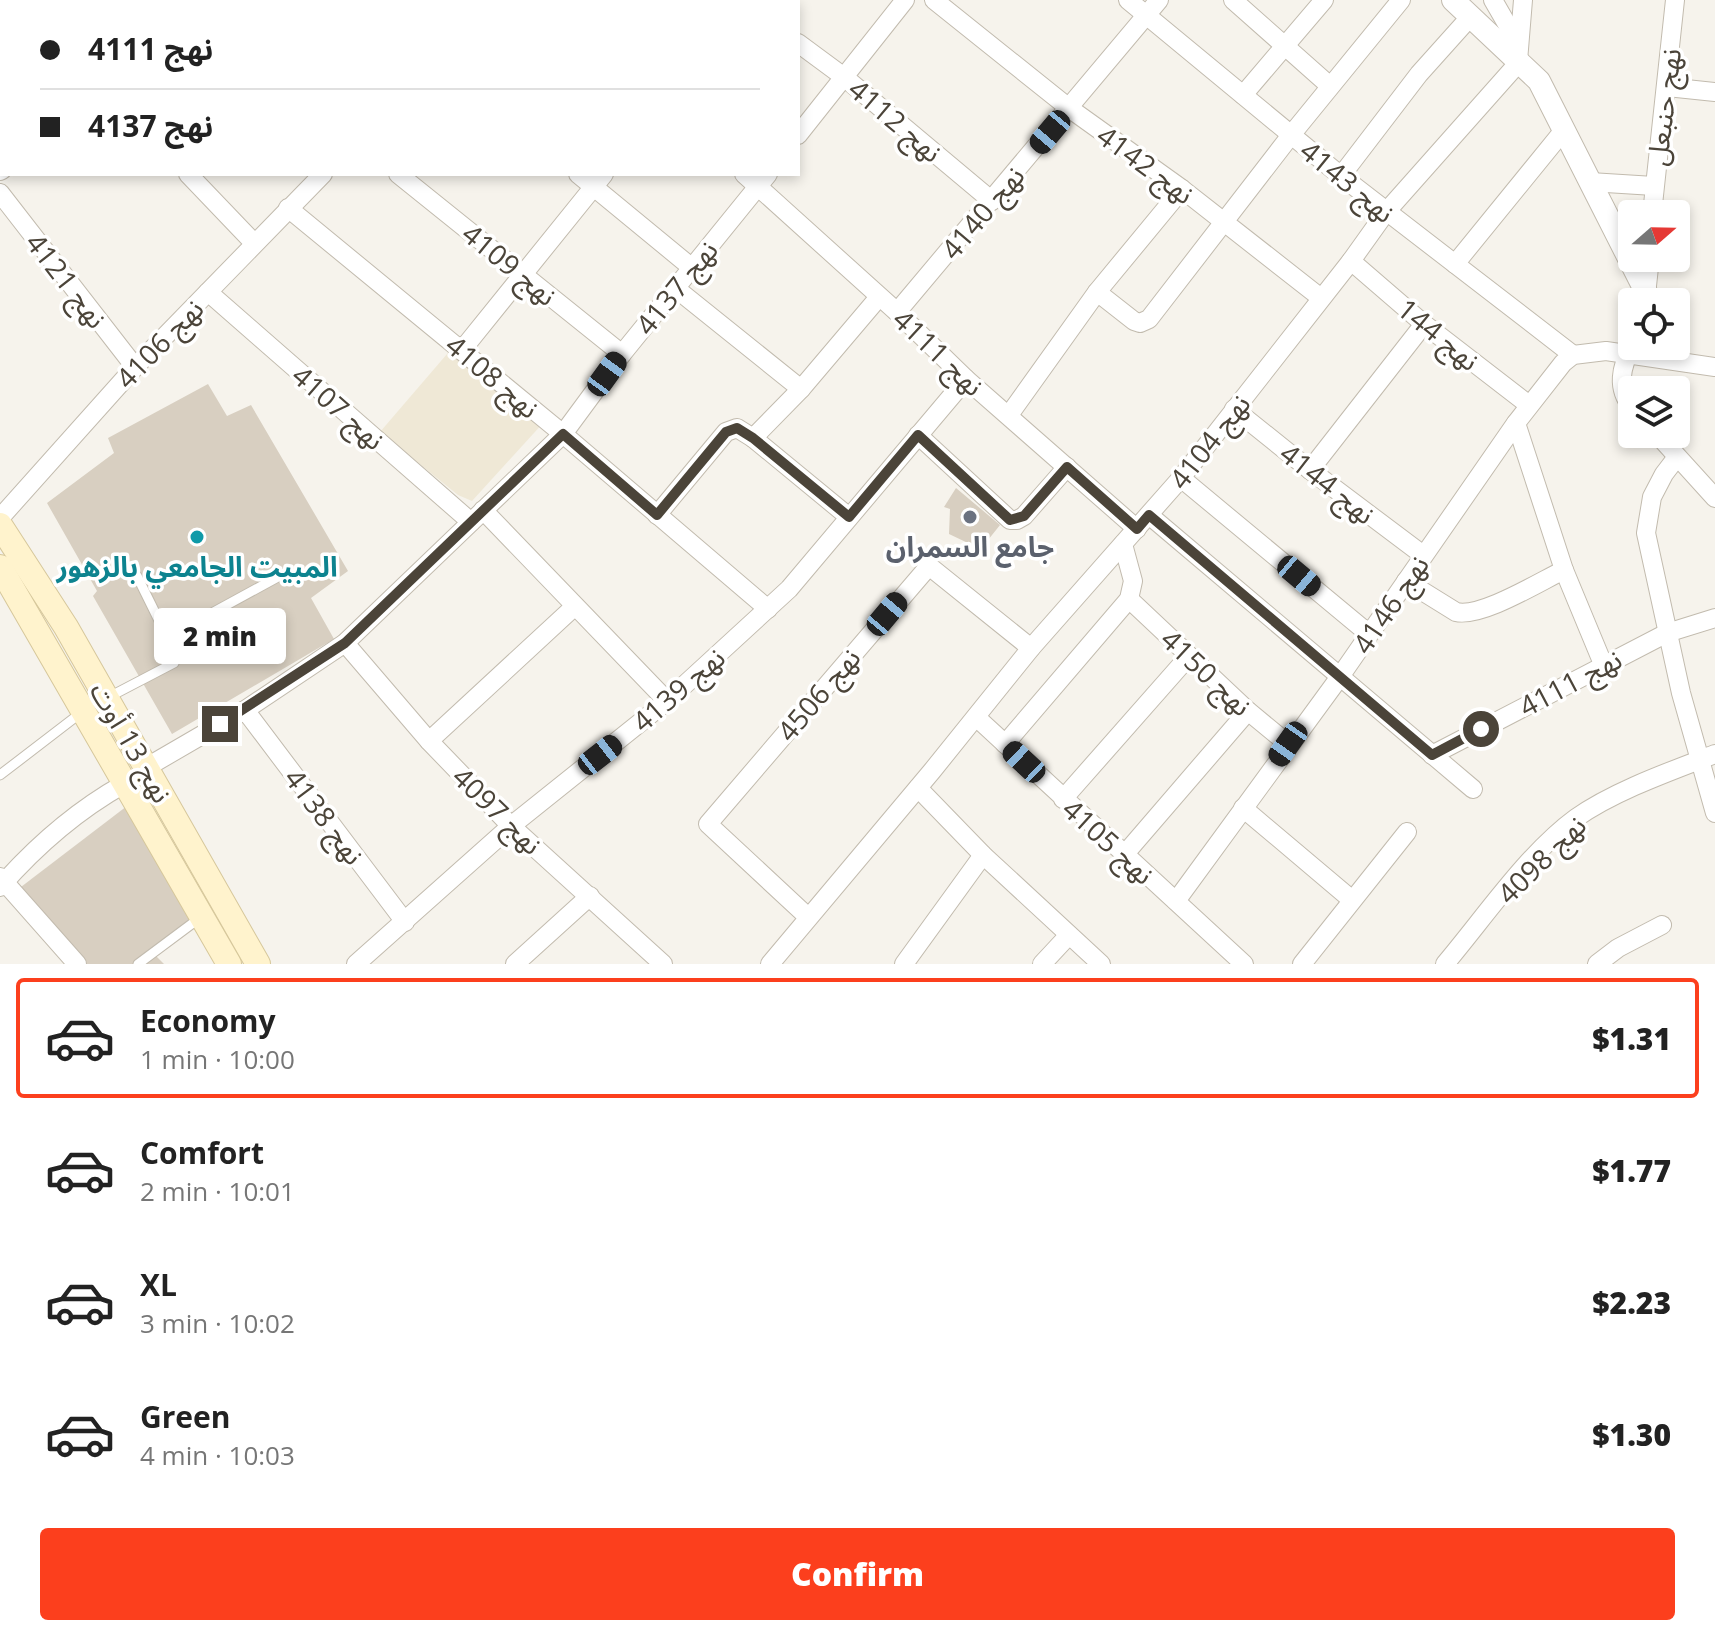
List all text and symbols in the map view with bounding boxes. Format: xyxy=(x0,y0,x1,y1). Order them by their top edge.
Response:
text: نهج 4111 xyxy=(88,28,213,69)
street label: نهج حنبعل xyxy=(1637,46,1692,168)
street label: نهج 4112 xyxy=(839,70,951,173)
text: نهج 4137 xyxy=(88,105,213,146)
car xyxy=(1025,106,1075,158)
street label: نهج 4142 xyxy=(1088,116,1202,214)
street label: نهج 4143 xyxy=(1291,131,1403,233)
street label: نهج 4140 xyxy=(932,157,1035,269)
north arrow xyxy=(1618,200,1690,272)
map controls xyxy=(1618,200,1690,448)
street label: نهج 4109 xyxy=(453,214,565,316)
street label: نهج 4121 xyxy=(15,224,116,337)
street label: نهج 4137 xyxy=(626,232,728,344)
button: locate xyxy=(1618,288,1690,360)
street label: نهج 144 xyxy=(1388,289,1488,381)
street label: نهج 4106 xyxy=(107,290,213,398)
street label: نهج 4111 xyxy=(883,300,993,406)
street label: نهج 4108 xyxy=(436,326,548,429)
car xyxy=(583,348,631,400)
street label: نهج 4107 xyxy=(283,356,393,460)
button: layers xyxy=(1618,376,1690,448)
street label: نهج 4104 xyxy=(1160,385,1261,498)
street label: نهج 4144 xyxy=(1271,434,1384,535)
marker: جامع السمران xyxy=(961,508,979,526)
place label: جامع السمران xyxy=(886,527,1054,568)
marker: المبيت الجامعي بالزهور xyxy=(188,528,206,546)
place label: المبيت الجامعي بالزهور xyxy=(55,547,338,589)
street label: نهج 4146 xyxy=(1343,547,1439,662)
car xyxy=(1273,551,1325,601)
car xyxy=(862,588,912,640)
callout: 2 min xyxy=(154,608,286,664)
text: 2 min xyxy=(183,618,257,654)
street label: نهج 4150 xyxy=(1151,620,1261,726)
street label: نهج 4139 xyxy=(624,638,734,742)
street label: نهج 4506 xyxy=(768,639,871,751)
street label: نهج 4111 xyxy=(1512,639,1629,728)
street label: نهج 13 أوت xyxy=(80,675,182,811)
route end xyxy=(202,706,238,742)
route start xyxy=(1463,711,1499,747)
car xyxy=(1264,717,1312,771)
car xyxy=(574,731,626,779)
car xyxy=(998,737,1050,787)
street label: نهج 4097 xyxy=(443,758,551,864)
street label: نهج 4138 xyxy=(274,760,374,874)
street label: نهج 4105 xyxy=(1053,790,1163,895)
street label: نهج 4098 xyxy=(1488,806,1596,914)
text: Economy xyxy=(140,1000,276,1041)
icon: car xyxy=(44,1002,116,1074)
text: $1.31 xyxy=(1592,1018,1671,1059)
text: 1 min · 10:00 xyxy=(140,1041,295,1077)
text: Comfort xyxy=(140,1132,264,1173)
icon: car xyxy=(44,1134,116,1206)
text: $1.77 xyxy=(1592,1150,1671,1191)
text: 2 min · 10:01 xyxy=(140,1173,295,1209)
text: XL xyxy=(140,1264,177,1305)
icon: car xyxy=(44,1266,116,1338)
text: $2.23 xyxy=(1592,1282,1671,1323)
text: 3 min · 10:02 xyxy=(140,1305,295,1341)
text: Green xyxy=(140,1396,231,1437)
icon: car xyxy=(44,1398,116,1470)
text: $1.30 xyxy=(1592,1414,1671,1455)
text: 4 min · 10:03 xyxy=(140,1437,295,1473)
button: Confirm xyxy=(40,1528,1675,1620)

